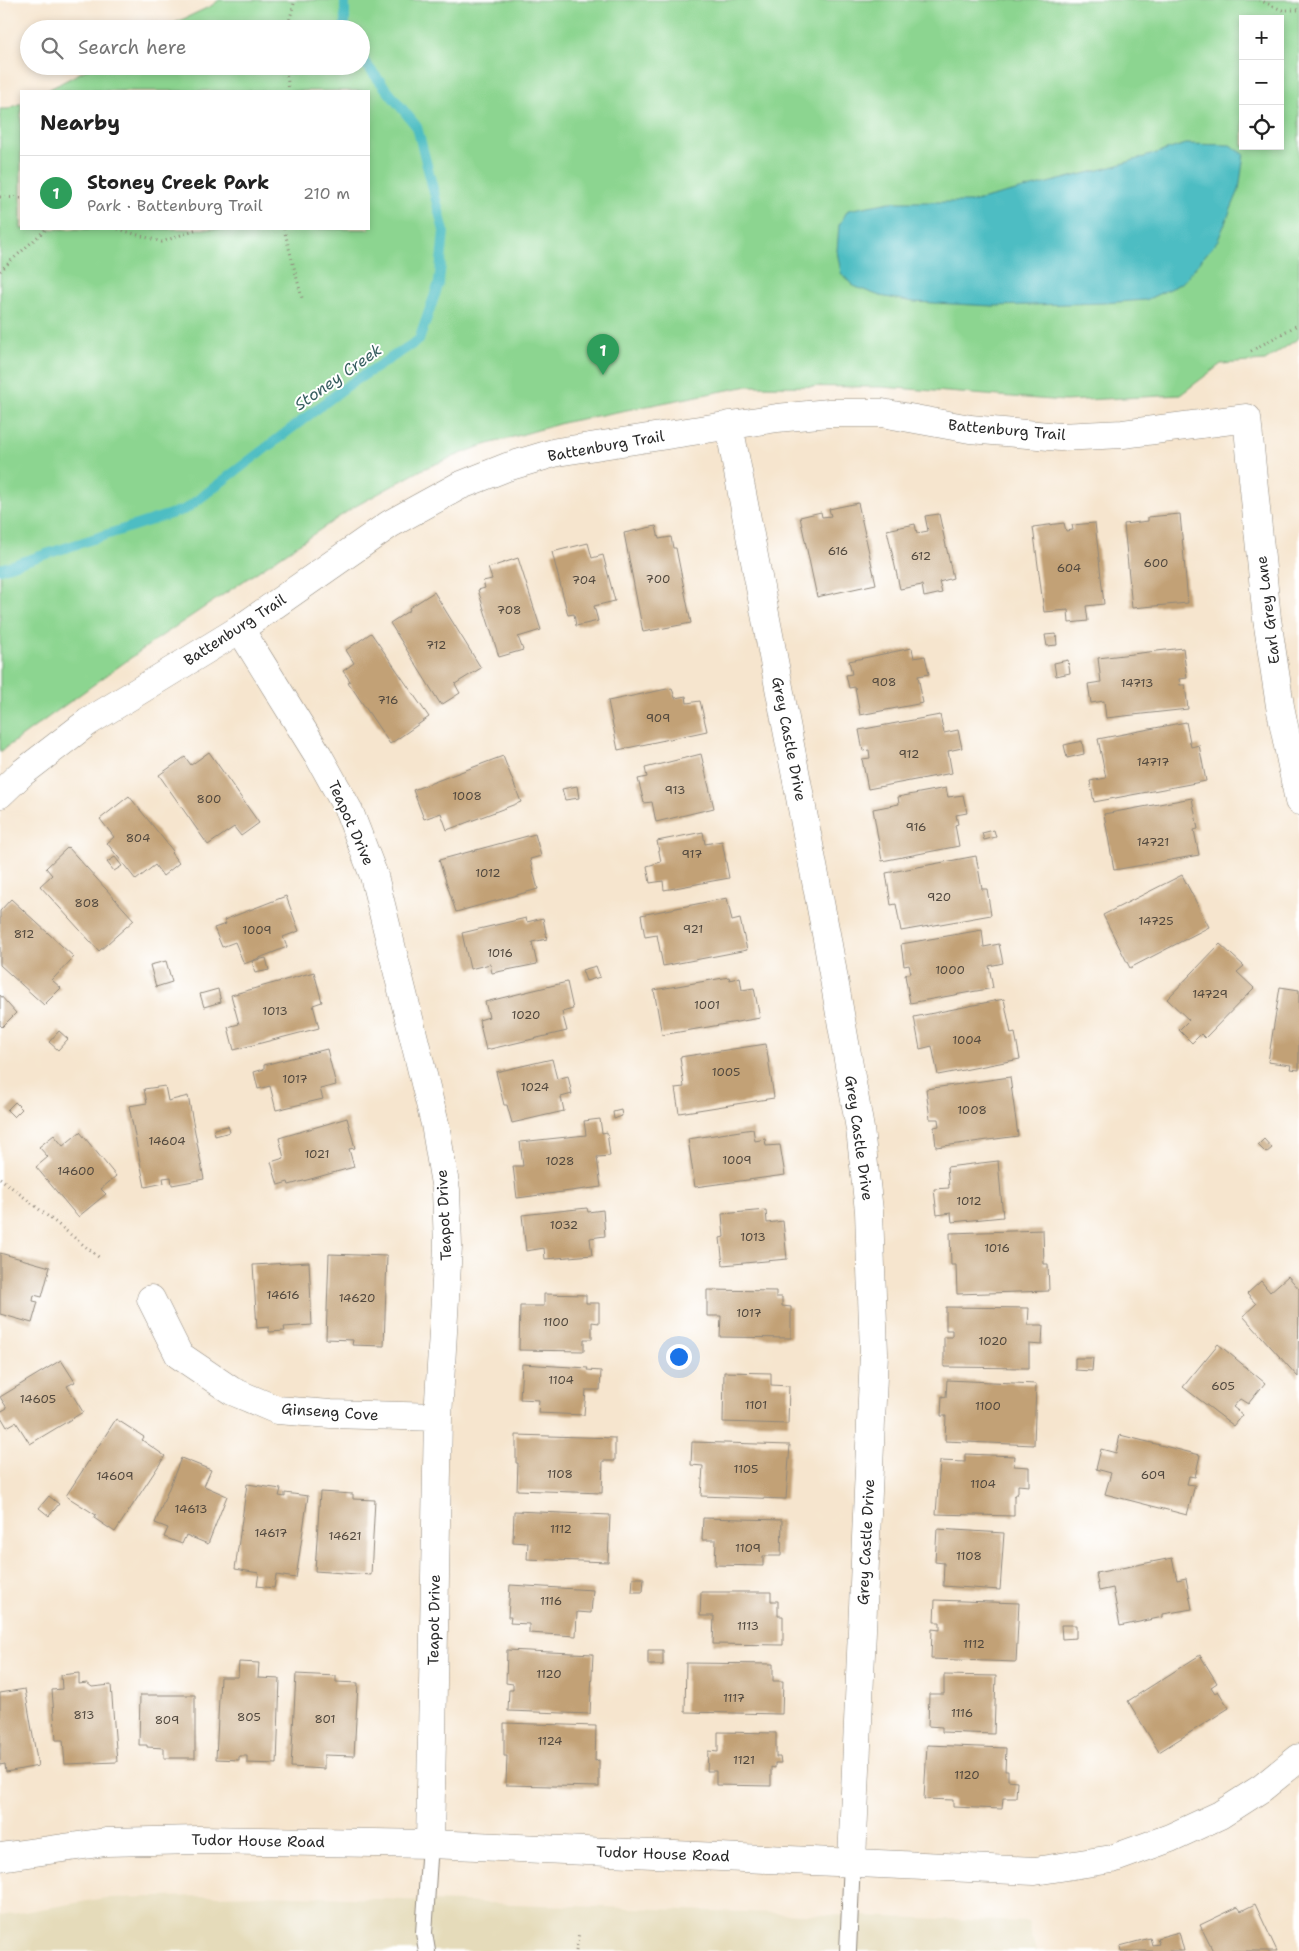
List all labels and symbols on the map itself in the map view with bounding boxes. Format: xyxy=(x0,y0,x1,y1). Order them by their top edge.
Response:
pin: 1 xyxy=(587,334,619,375)
water label: Stoney Creek xyxy=(290,339,386,415)
street label: Battenburg Trail xyxy=(947,415,1067,445)
street label: Battenburg Trail xyxy=(546,426,666,466)
house number: 616 xyxy=(828,543,848,559)
house number: 612 xyxy=(911,548,931,564)
house number: 600 xyxy=(1144,555,1168,571)
street label: Earl Grey Lane xyxy=(1251,555,1285,665)
house number: 604 xyxy=(1057,560,1081,576)
house number: 700 xyxy=(646,571,670,587)
house number: 704 xyxy=(572,572,596,588)
street label: Battenburg Trail xyxy=(180,589,290,670)
house number: 708 xyxy=(497,602,521,618)
house number: 712 xyxy=(426,637,446,653)
house number: 908 xyxy=(872,674,896,690)
street label: Grey Castle Drive xyxy=(767,675,811,803)
house number: 14713 xyxy=(1121,675,1153,691)
house number: 716 xyxy=(378,692,398,708)
house number: 909 xyxy=(646,710,670,726)
house number: 912 xyxy=(899,746,919,762)
house number: 14717 xyxy=(1137,754,1169,770)
street label: Teapot Drive xyxy=(323,777,379,869)
house number: 913 xyxy=(665,782,685,798)
house number: 1008 xyxy=(452,788,482,804)
house number: 800 xyxy=(197,791,221,807)
house number: 916 xyxy=(905,819,927,835)
house number: 804 xyxy=(126,830,150,846)
house number: 14721 xyxy=(1137,834,1169,850)
house number: 917 xyxy=(682,846,702,862)
house number: 1012 xyxy=(475,865,501,881)
house number: 920 xyxy=(927,889,951,905)
house number: 808 xyxy=(75,895,99,911)
house number: 14725 xyxy=(1139,913,1174,929)
house number: 921 xyxy=(683,921,703,937)
house number: 1009 xyxy=(242,922,272,938)
house number: 812 xyxy=(14,926,34,942)
house number: 1016 xyxy=(487,945,513,961)
house number: 1000 xyxy=(935,962,965,978)
house number: 14729 xyxy=(1192,986,1228,1002)
house number: 1001 xyxy=(694,997,720,1013)
house number: 1013 xyxy=(262,1003,288,1019)
house number: 1020 xyxy=(512,1007,540,1023)
house number: 1004 xyxy=(952,1032,982,1048)
house number: 1005 xyxy=(712,1064,740,1080)
house number: 1017 xyxy=(282,1071,308,1087)
street label: Grey Castle Drive xyxy=(840,1074,878,1202)
house number: 1024 xyxy=(521,1079,549,1095)
house number: 1008 xyxy=(957,1102,987,1118)
house number: 14604 xyxy=(148,1133,186,1149)
house number: 1021 xyxy=(304,1146,330,1162)
house number: 1009 xyxy=(722,1152,752,1168)
house number: 1028 xyxy=(546,1153,574,1169)
house number: 14600 xyxy=(57,1163,95,1179)
street label: Teapot Drive xyxy=(432,1169,456,1261)
house number: 1012 xyxy=(956,1193,982,1209)
house number: 1032 xyxy=(550,1217,578,1233)
house number: 1013 xyxy=(740,1229,766,1245)
house number: 1016 xyxy=(984,1240,1010,1256)
house number: 14616 xyxy=(266,1287,300,1303)
house number: 14620 xyxy=(339,1290,375,1306)
house number: 1017 xyxy=(736,1305,762,1321)
house number: 1100 xyxy=(543,1314,569,1330)
house number: 1020 xyxy=(979,1333,1007,1349)
your location xyxy=(666,1344,692,1370)
house number: 1104 xyxy=(548,1372,574,1388)
house number: 605 xyxy=(1211,1378,1235,1394)
house number: 14605 xyxy=(20,1391,56,1407)
house number: 1101 xyxy=(745,1397,767,1413)
house number: 1100 xyxy=(975,1398,1001,1414)
street label: Ginseng Cove xyxy=(281,1399,379,1425)
house number: 1105 xyxy=(734,1461,758,1477)
house number: 1108 xyxy=(547,1466,573,1482)
house number: 609 xyxy=(1141,1467,1165,1483)
house number: 14609 xyxy=(96,1468,134,1484)
house number: 1104 xyxy=(970,1476,996,1492)
street label: Grey Castle Drive xyxy=(853,1478,879,1606)
house number: 14613 xyxy=(175,1501,207,1517)
house number: 1112 xyxy=(550,1521,572,1537)
house number: 14617 xyxy=(255,1525,287,1541)
house number: 14621 xyxy=(328,1528,362,1544)
house number: 1109 xyxy=(735,1540,761,1556)
house number: 1108 xyxy=(956,1548,982,1564)
street label: Teapot Drive xyxy=(423,1574,445,1666)
house number: 1116 xyxy=(540,1593,562,1609)
house number: 1113 xyxy=(737,1618,759,1634)
house number: 1112 xyxy=(963,1636,985,1652)
house number: 1120 xyxy=(536,1666,562,1682)
house number: 1117 xyxy=(723,1690,745,1706)
house number: 1116 xyxy=(951,1705,973,1721)
house number: 813 xyxy=(74,1707,94,1723)
house number: 805 xyxy=(237,1709,261,1725)
house number: 801 xyxy=(314,1711,336,1727)
house number: 809 xyxy=(155,1712,179,1728)
house number: 1124 xyxy=(537,1733,563,1749)
house number: 1121 xyxy=(733,1752,755,1768)
house number: 1120 xyxy=(954,1767,980,1783)
street label: Tudor House Road xyxy=(191,1830,325,1852)
street label: Tudor House Road xyxy=(596,1842,731,1866)

